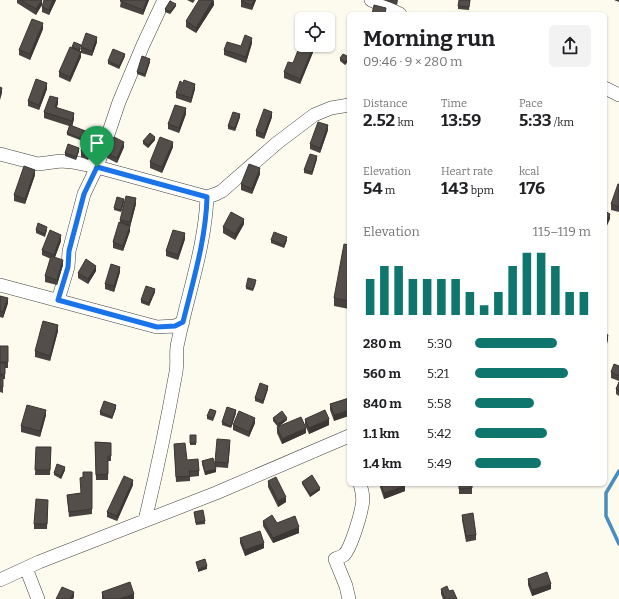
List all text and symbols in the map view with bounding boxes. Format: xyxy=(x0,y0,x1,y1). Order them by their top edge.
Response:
map controls xyxy=(295,12,335,52)
button: locate xyxy=(295,12,335,52)
text: Morning run xyxy=(363,25,495,52)
button: share xyxy=(549,25,591,67)
text: 09:46 · 9 × 280 m xyxy=(363,54,462,69)
text: Distance xyxy=(363,97,408,110)
text: Time xyxy=(441,97,467,110)
text: Pace xyxy=(519,97,543,110)
text: 2.52 xyxy=(363,110,395,131)
text: 13:59 xyxy=(441,110,481,131)
text: 5:33 xyxy=(519,110,552,131)
text: km xyxy=(395,116,414,129)
text: /km xyxy=(552,116,574,129)
pin xyxy=(80,126,114,167)
icon: arrive xyxy=(86,132,108,154)
text: Elevation xyxy=(363,165,411,178)
text: Heart rate xyxy=(441,165,493,178)
text: kcal xyxy=(519,165,539,178)
text: 54 xyxy=(363,178,383,199)
text: 143 xyxy=(441,178,469,199)
text: 176 xyxy=(519,178,545,199)
text: m xyxy=(383,184,395,197)
text: bpm xyxy=(469,184,494,197)
text: Elevation xyxy=(363,224,420,239)
text: 115–119 m xyxy=(533,224,591,239)
text: 280 m xyxy=(363,336,401,351)
text: 5:30 xyxy=(427,336,452,351)
text: 560 m xyxy=(363,366,401,381)
text: 5:21 xyxy=(427,366,449,381)
text: 840 m xyxy=(363,396,402,411)
text: 5:58 xyxy=(427,396,451,411)
text: 1.1 km xyxy=(363,426,399,441)
text: 5:42 xyxy=(427,426,451,441)
text: 1.4 km xyxy=(363,456,402,471)
text: 5:49 xyxy=(427,456,452,471)

